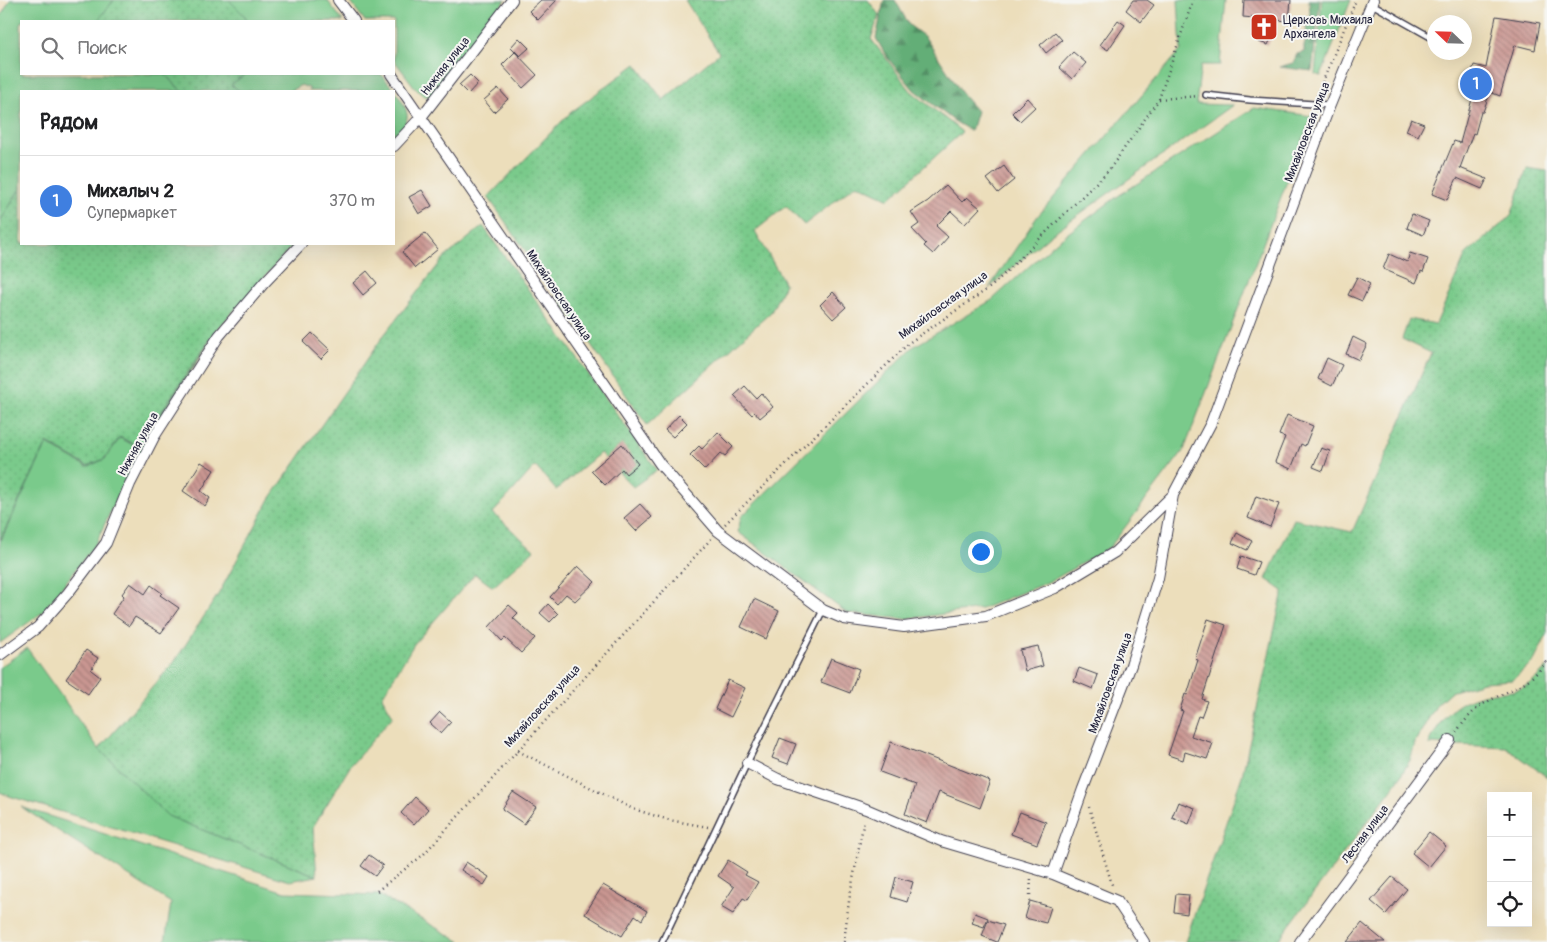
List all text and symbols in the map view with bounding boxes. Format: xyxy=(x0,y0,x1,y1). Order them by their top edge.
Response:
church icon: Церковь Михаила Архангела xyxy=(1249,12,1279,42)
place label: Церковь Михаила Архангела xyxy=(1283,13,1373,42)
north arrow xyxy=(1427,15,1472,60)
search box xyxy=(20,20,395,75)
icon: search xyxy=(38,34,66,62)
street label: Нижняя улица xyxy=(418,34,473,99)
text: Поиск xyxy=(78,36,128,60)
pin: 1 xyxy=(1460,65,1492,103)
street label: Михайловская улица xyxy=(1281,80,1334,184)
text: Рядом xyxy=(40,109,98,136)
text: Михалыч 2 xyxy=(87,179,174,203)
text: 1 xyxy=(53,191,59,211)
text: 370 m xyxy=(329,191,375,211)
text: Супермаркет xyxy=(87,203,177,223)
street label: Михайловская улица xyxy=(523,247,595,344)
street label: Михайловская улица xyxy=(896,268,991,343)
street label: Нижняя улица xyxy=(115,409,162,479)
your location xyxy=(968,539,994,565)
street label: Михайловская улица xyxy=(1085,630,1136,736)
street label: Михайловская улица xyxy=(501,662,584,751)
map controls xyxy=(1487,792,1532,927)
button: + xyxy=(1487,792,1532,837)
street label: Лесная улица xyxy=(1338,802,1392,867)
button: − xyxy=(1487,837,1532,882)
button: locate xyxy=(1487,882,1532,927)

